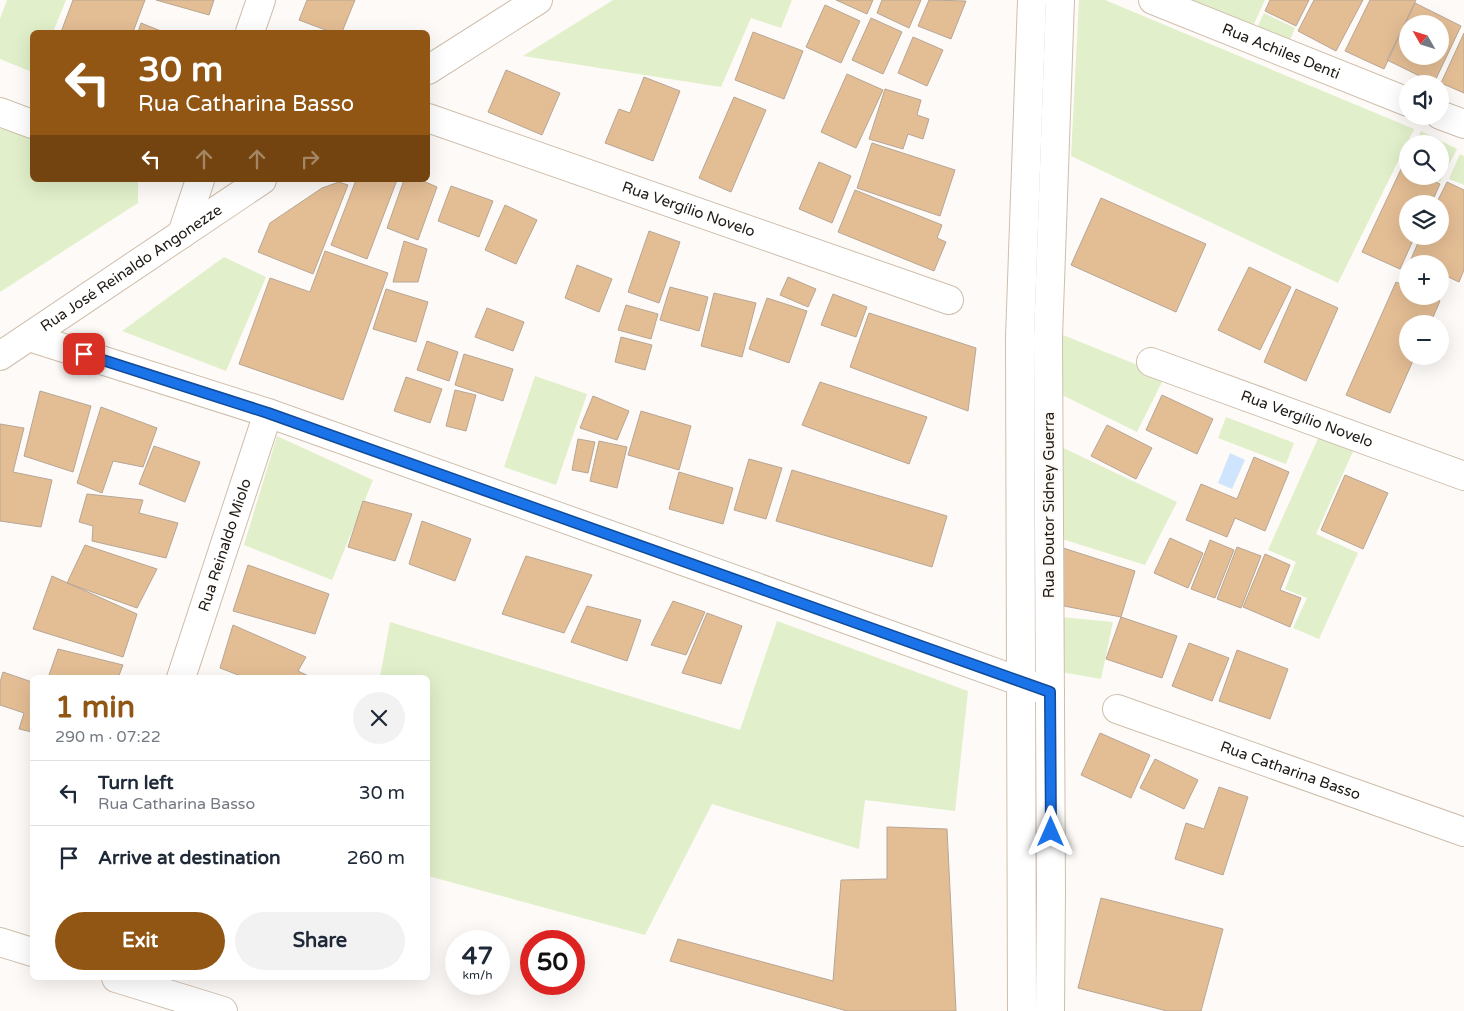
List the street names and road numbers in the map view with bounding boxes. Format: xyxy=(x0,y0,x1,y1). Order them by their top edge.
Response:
street label: Rua Achiles Denti xyxy=(1220,20,1343,83)
street label: Rua Vergílio Novelo xyxy=(620,177,757,241)
street label: Rua José Reinaldo Angonezze xyxy=(37,201,225,335)
street label: Rua Vergílio Novelo xyxy=(1238,386,1376,451)
street label: Rua Doutor Sidney Guerra xyxy=(1040,412,1058,598)
street label: Rua Reinaldo Miolo xyxy=(194,476,255,614)
street label: Rua Catharina Basso xyxy=(1218,737,1363,804)

